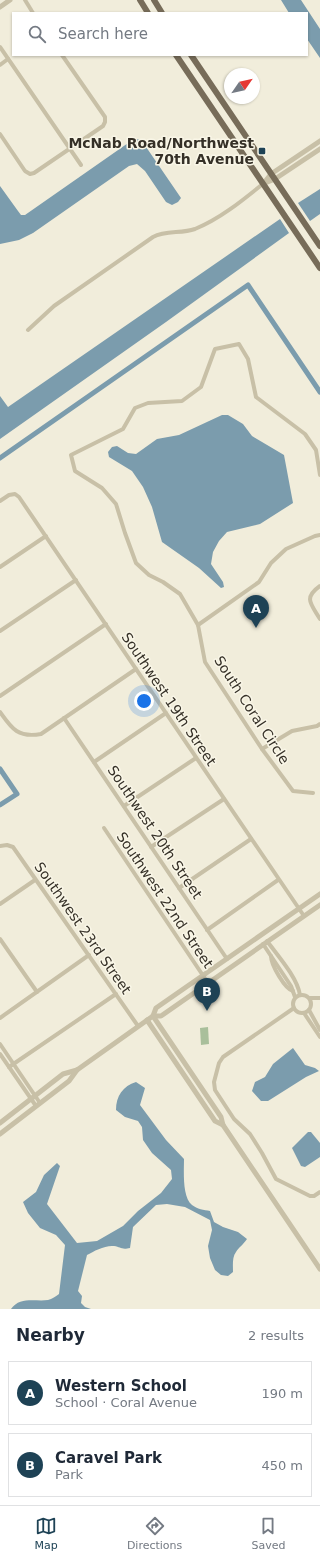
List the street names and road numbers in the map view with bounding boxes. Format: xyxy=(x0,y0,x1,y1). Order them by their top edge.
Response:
street label: Southwest 19th Street xyxy=(118,629,220,769)
street label: South Coral Circle xyxy=(211,653,293,767)
street label: Southwest 20th Street xyxy=(104,762,206,902)
street label: Southwest 22nd Street xyxy=(113,829,217,971)
street label: Southwest 23rd Street xyxy=(31,859,135,997)

